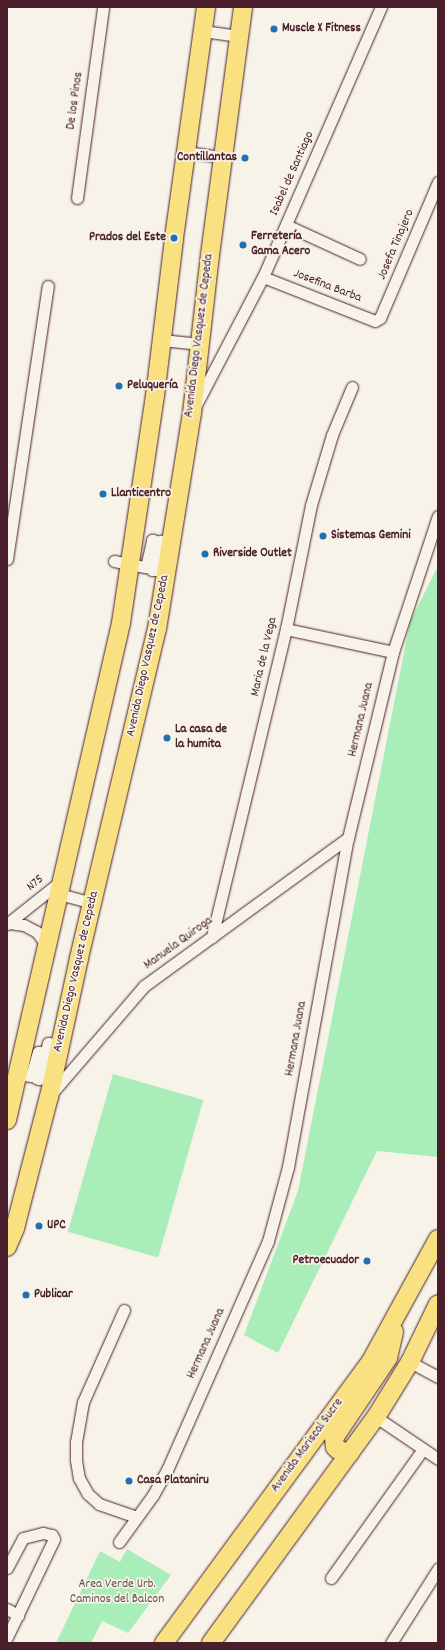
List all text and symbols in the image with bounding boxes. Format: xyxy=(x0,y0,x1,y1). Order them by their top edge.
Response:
place label: Muscle X Fitness xyxy=(282,21,361,37)
marker: Muscle X Fitness xyxy=(269,24,279,34)
street label: De los Pinos xyxy=(64,71,88,131)
street label: Isabel de Santiago xyxy=(267,130,319,218)
place label: Contillantas xyxy=(177,150,237,166)
marker: Contillantas xyxy=(240,153,250,163)
street label: Josefa Tinajero xyxy=(375,208,419,282)
place label: Prados del Este xyxy=(89,230,166,246)
place label: Ferretería Gama Acero xyxy=(251,230,310,261)
marker: Prados del Este xyxy=(169,233,179,243)
marker: Ferretería Gama Acero xyxy=(238,240,248,250)
street label: Avenida Diego Vasquez de Cepeda xyxy=(182,253,218,419)
street label: Josefina Barba xyxy=(291,267,363,307)
place label: Peluquería xyxy=(127,378,178,394)
marker: Peluquería xyxy=(114,381,124,391)
place label: Llanticentro xyxy=(111,486,171,502)
marker: Llanticentro xyxy=(98,489,108,499)
place label: Sistemas Gemini xyxy=(331,528,411,544)
marker: Sistemas Gemini xyxy=(318,531,328,541)
place label: Riverside Outlet xyxy=(213,546,292,562)
marker: Riverside Outlet xyxy=(200,549,210,559)
street label: Avenida Diego Vasquez de Cepeda xyxy=(124,574,174,738)
street label: Maria de la Vega xyxy=(248,616,282,698)
street label: Hermana Juana xyxy=(346,681,378,759)
place label: La casa de la humita xyxy=(175,723,227,754)
marker: La casa de la humita xyxy=(162,733,172,743)
street label: N75 xyxy=(24,872,48,896)
street label: Avenida Diego Vasquez de Cepeda xyxy=(51,890,103,1054)
street label: Manuela Quiroga xyxy=(142,914,216,974)
street label: Hermana Juana xyxy=(283,1000,311,1078)
place label: UPC xyxy=(47,1218,66,1234)
marker: UPC xyxy=(34,1221,44,1231)
place label: Petroecuador xyxy=(293,1253,359,1269)
marker: Petroecuador xyxy=(362,1256,372,1266)
place label: Publicar xyxy=(34,1287,73,1303)
marker: Publicar xyxy=(21,1290,31,1300)
street label: Hermana Juana xyxy=(184,1306,230,1382)
street label: Avenida Mariscal Sucre xyxy=(269,1396,347,1496)
place label: Casa Plataniru xyxy=(137,1473,209,1489)
marker: Casa Plataniru xyxy=(124,1476,134,1486)
park label: Area Verde Urb. Caminos del Balcon xyxy=(70,1578,164,1609)

